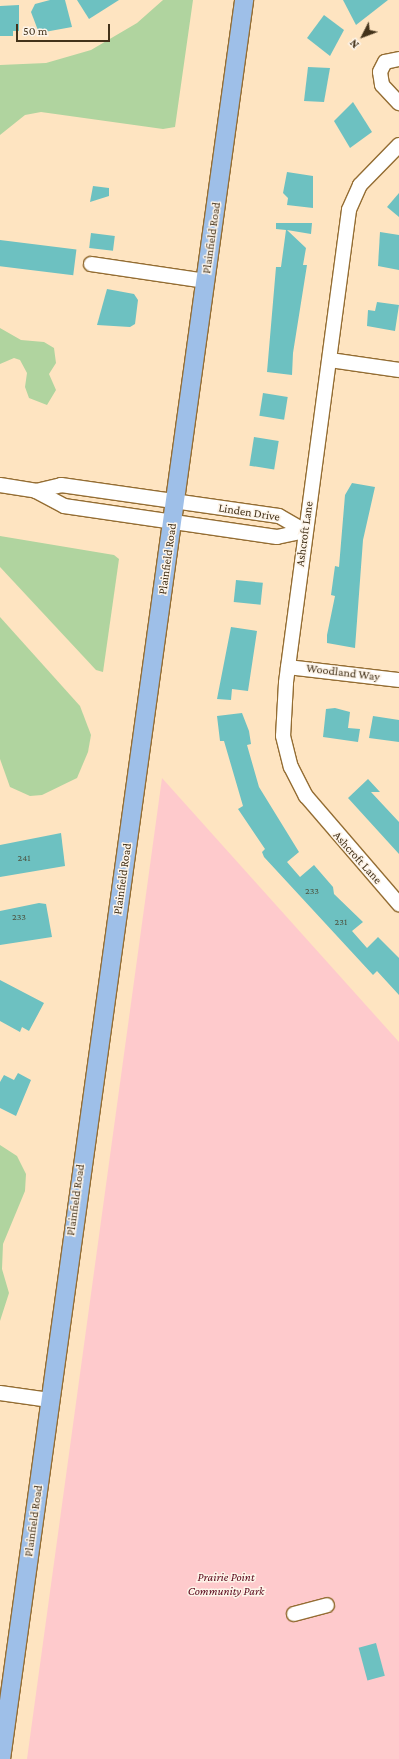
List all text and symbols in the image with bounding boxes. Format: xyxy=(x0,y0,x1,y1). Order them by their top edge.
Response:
scale bar xyxy=(18,16,112,42)
north arrow xyxy=(343,16,383,56)
text: 50 m xyxy=(23,24,47,38)
text: N xyxy=(347,37,361,51)
street label: Plainfield Road xyxy=(200,201,224,275)
street label: Ashcroft Lane xyxy=(293,500,317,568)
street label: Linden Drive xyxy=(217,501,281,525)
street label: Plainfield Road xyxy=(156,522,180,596)
street label: Woodland Way xyxy=(305,661,381,685)
street label: Ashcroft Lane xyxy=(330,829,384,887)
street label: Plainfield Road xyxy=(111,842,135,916)
house number: 241 xyxy=(17,852,31,864)
house number: 233 xyxy=(305,885,319,897)
house number: 233 xyxy=(12,911,26,923)
house number: 231 xyxy=(335,916,347,928)
street label: Plainfield Road xyxy=(64,1163,88,1237)
street label: Plainfield Road xyxy=(22,1484,46,1558)
park label: Prairie Point Community Park xyxy=(188,1571,264,1599)

